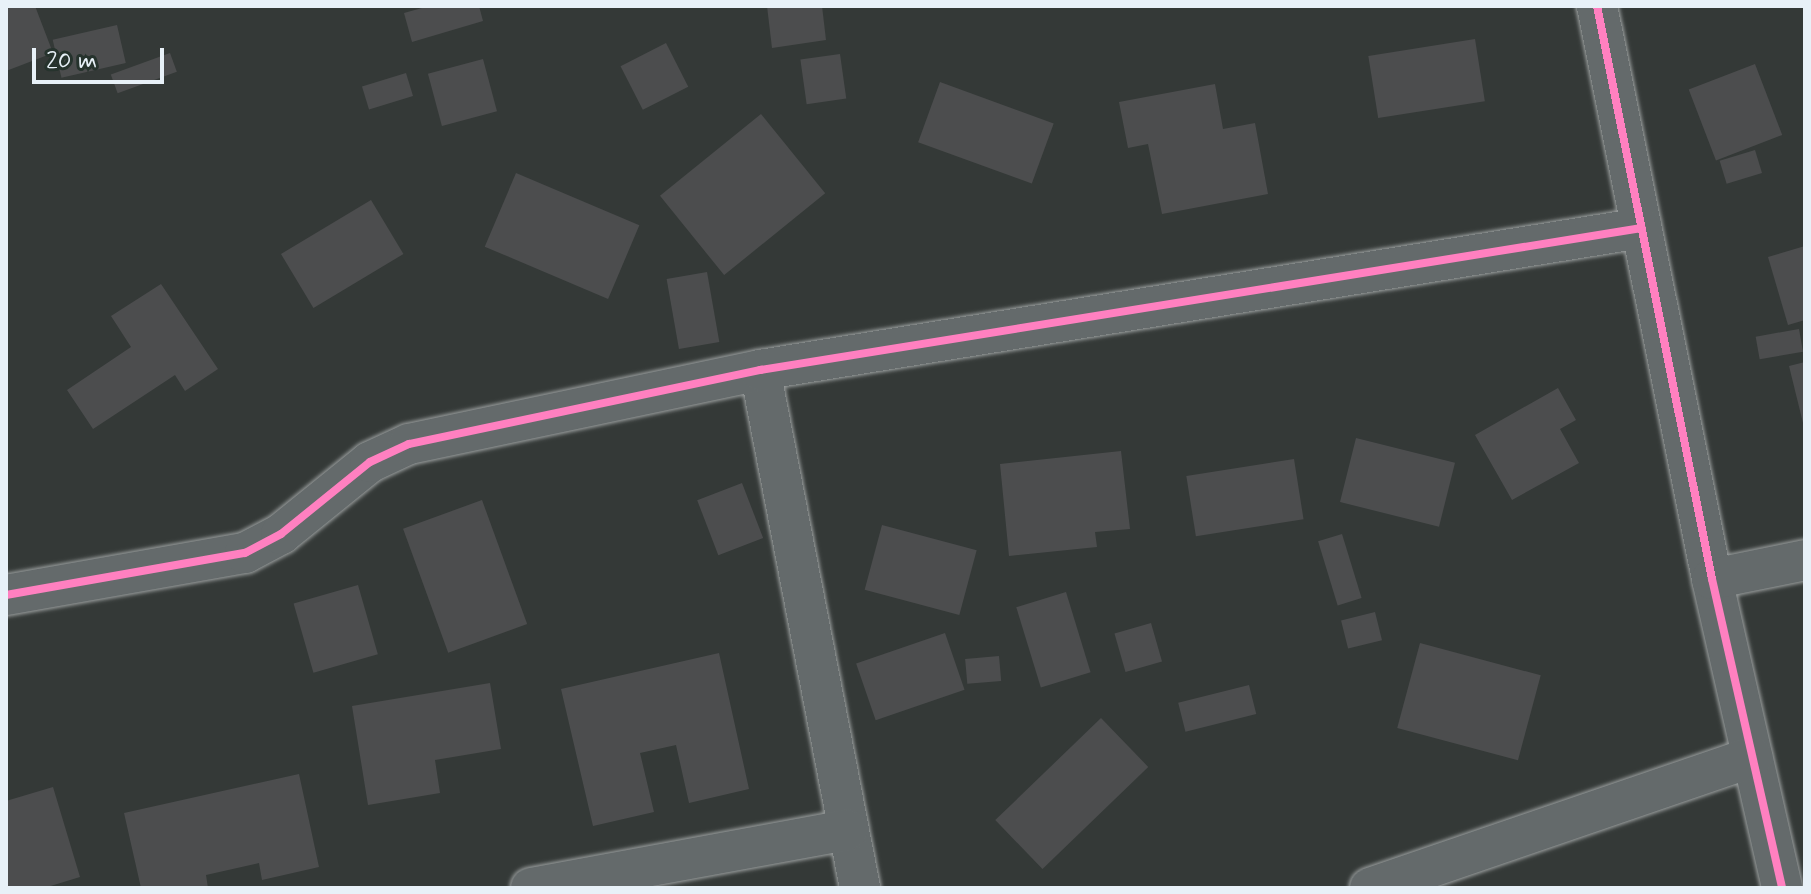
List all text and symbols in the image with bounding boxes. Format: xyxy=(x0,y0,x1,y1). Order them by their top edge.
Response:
scale bar xyxy=(36,32,168,82)
text: 20 m xyxy=(46,46,97,77)

